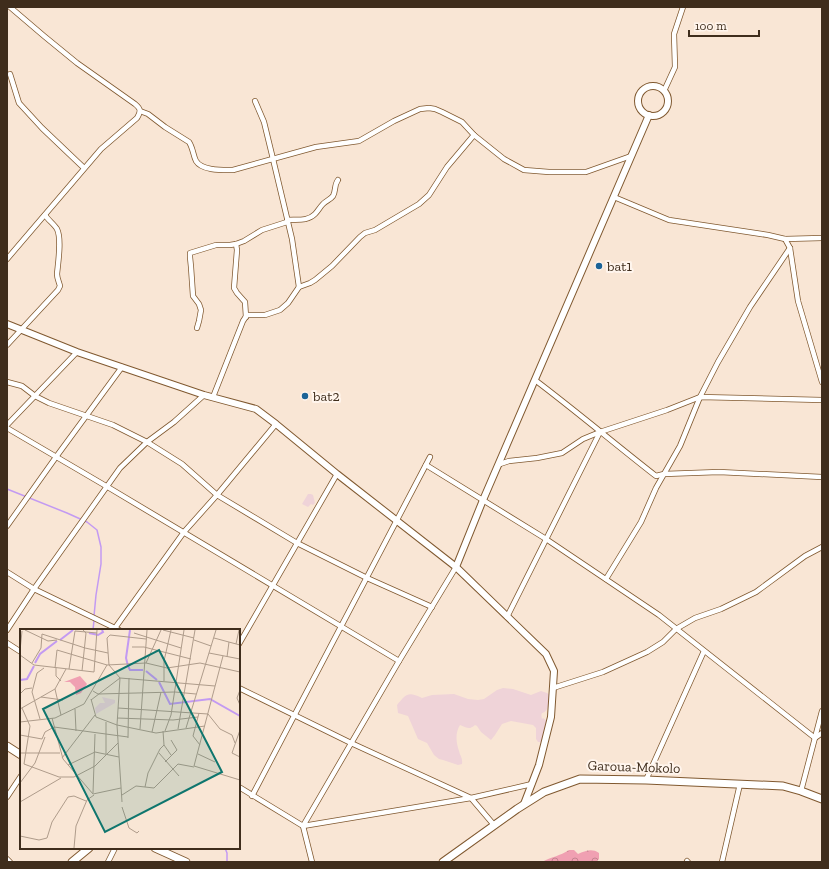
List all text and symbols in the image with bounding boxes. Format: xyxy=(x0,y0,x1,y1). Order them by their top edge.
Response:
scale bar xyxy=(689,12,759,38)
text: 100 m xyxy=(695,19,727,33)
place label: bat1 xyxy=(606,258,632,275)
marker: bat1 xyxy=(594,261,604,271)
place label: bat2 xyxy=(312,388,340,405)
marker: bat2 xyxy=(300,391,310,401)
inset map xyxy=(20,629,240,849)
street label: Garoua-Mokolo xyxy=(587,757,681,777)

